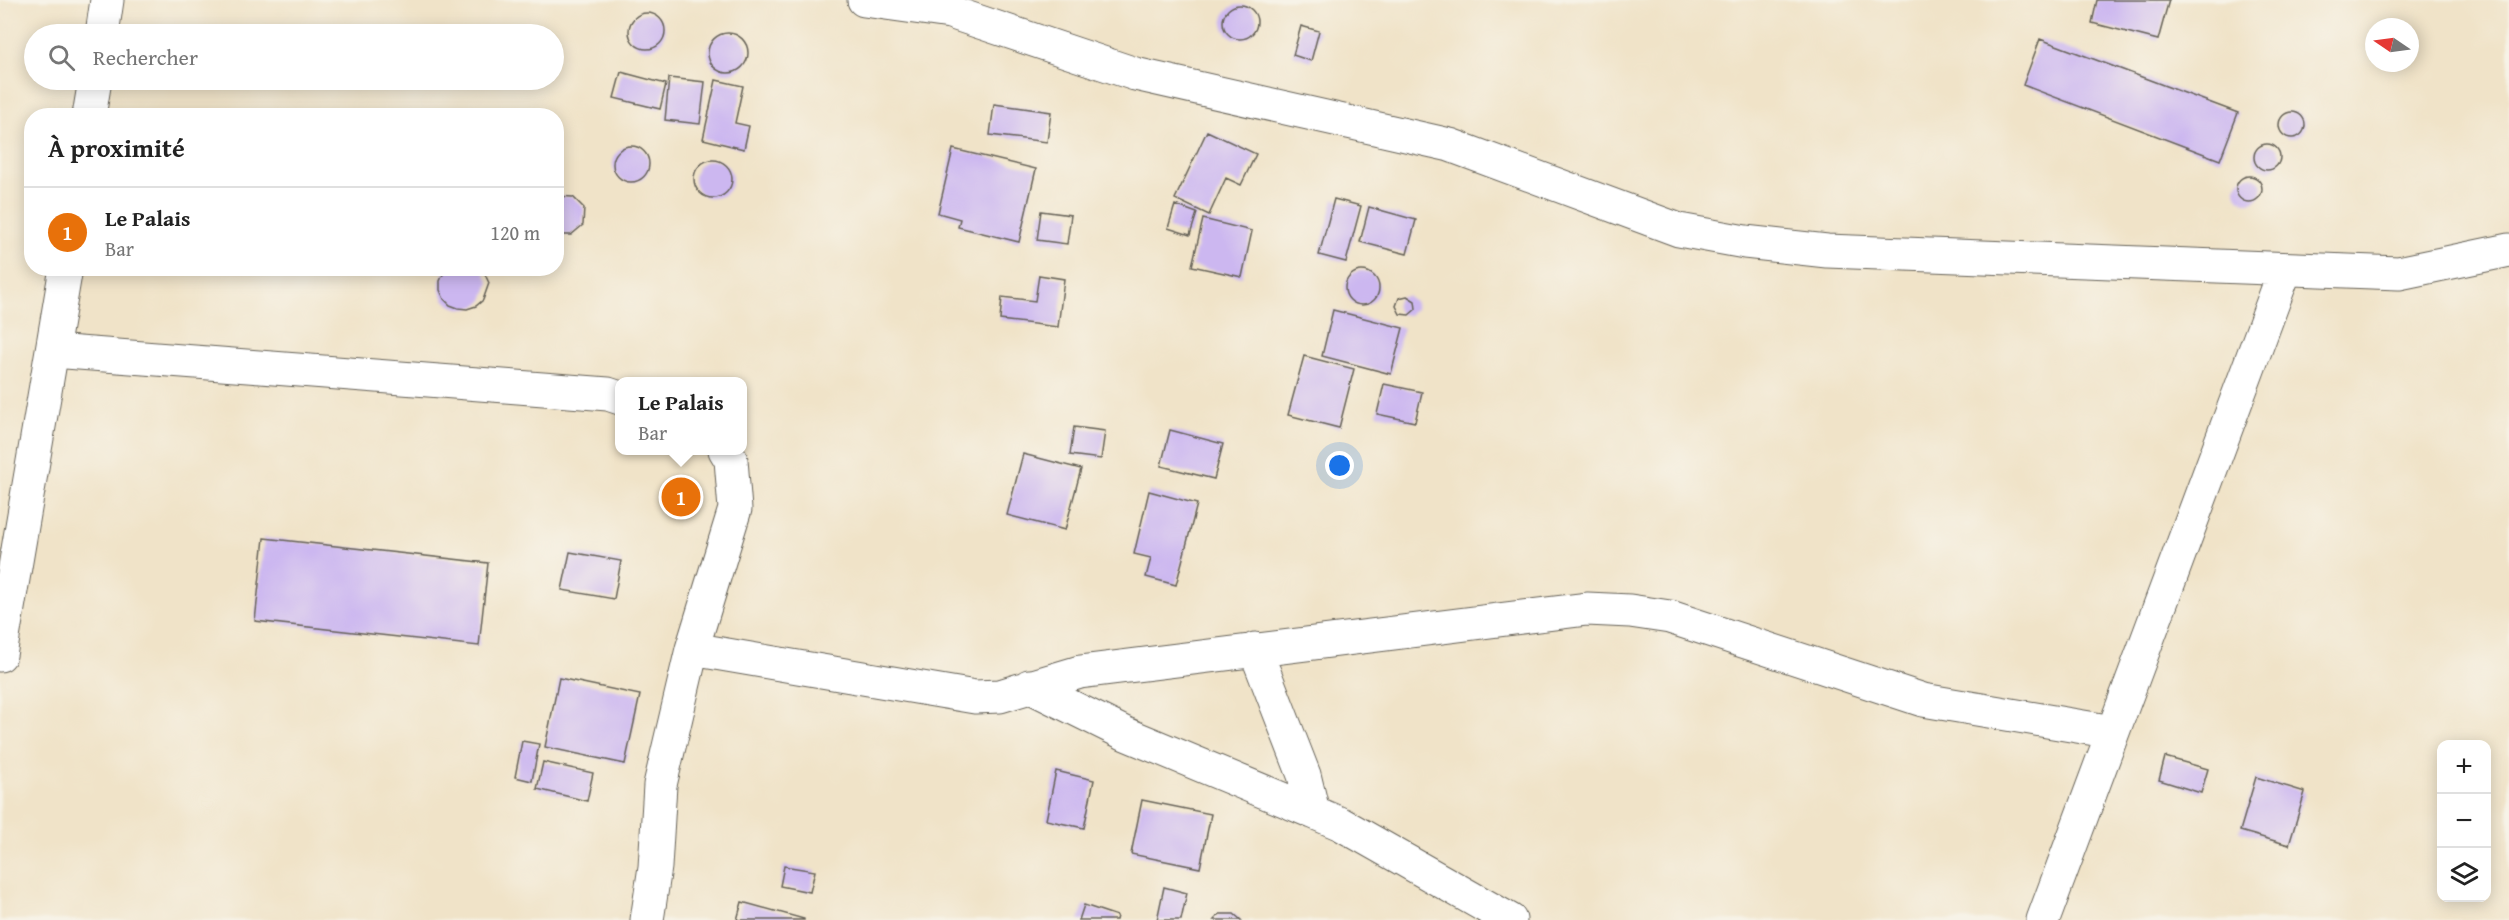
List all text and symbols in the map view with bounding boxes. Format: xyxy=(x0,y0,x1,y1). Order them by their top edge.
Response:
north arrow xyxy=(2365,18,2419,72)
search box xyxy=(24,24,564,90)
icon: search xyxy=(45,41,78,74)
text: Rechercher xyxy=(93,41,198,73)
text: À proximité xyxy=(48,128,185,167)
text: Le Palais xyxy=(105,202,191,234)
text: 1 xyxy=(62,218,73,247)
text: 120 m xyxy=(490,218,540,247)
text: Bar xyxy=(105,234,134,263)
popup xyxy=(615,377,747,455)
text: Le Palais xyxy=(638,386,724,418)
text: Bar xyxy=(638,418,667,447)
your location xyxy=(1325,451,1354,480)
pin: 1 xyxy=(662,474,700,520)
map controls xyxy=(2437,740,2491,902)
button: + xyxy=(2437,740,2491,794)
button: − xyxy=(2437,794,2491,848)
button: layers xyxy=(2437,848,2491,902)

